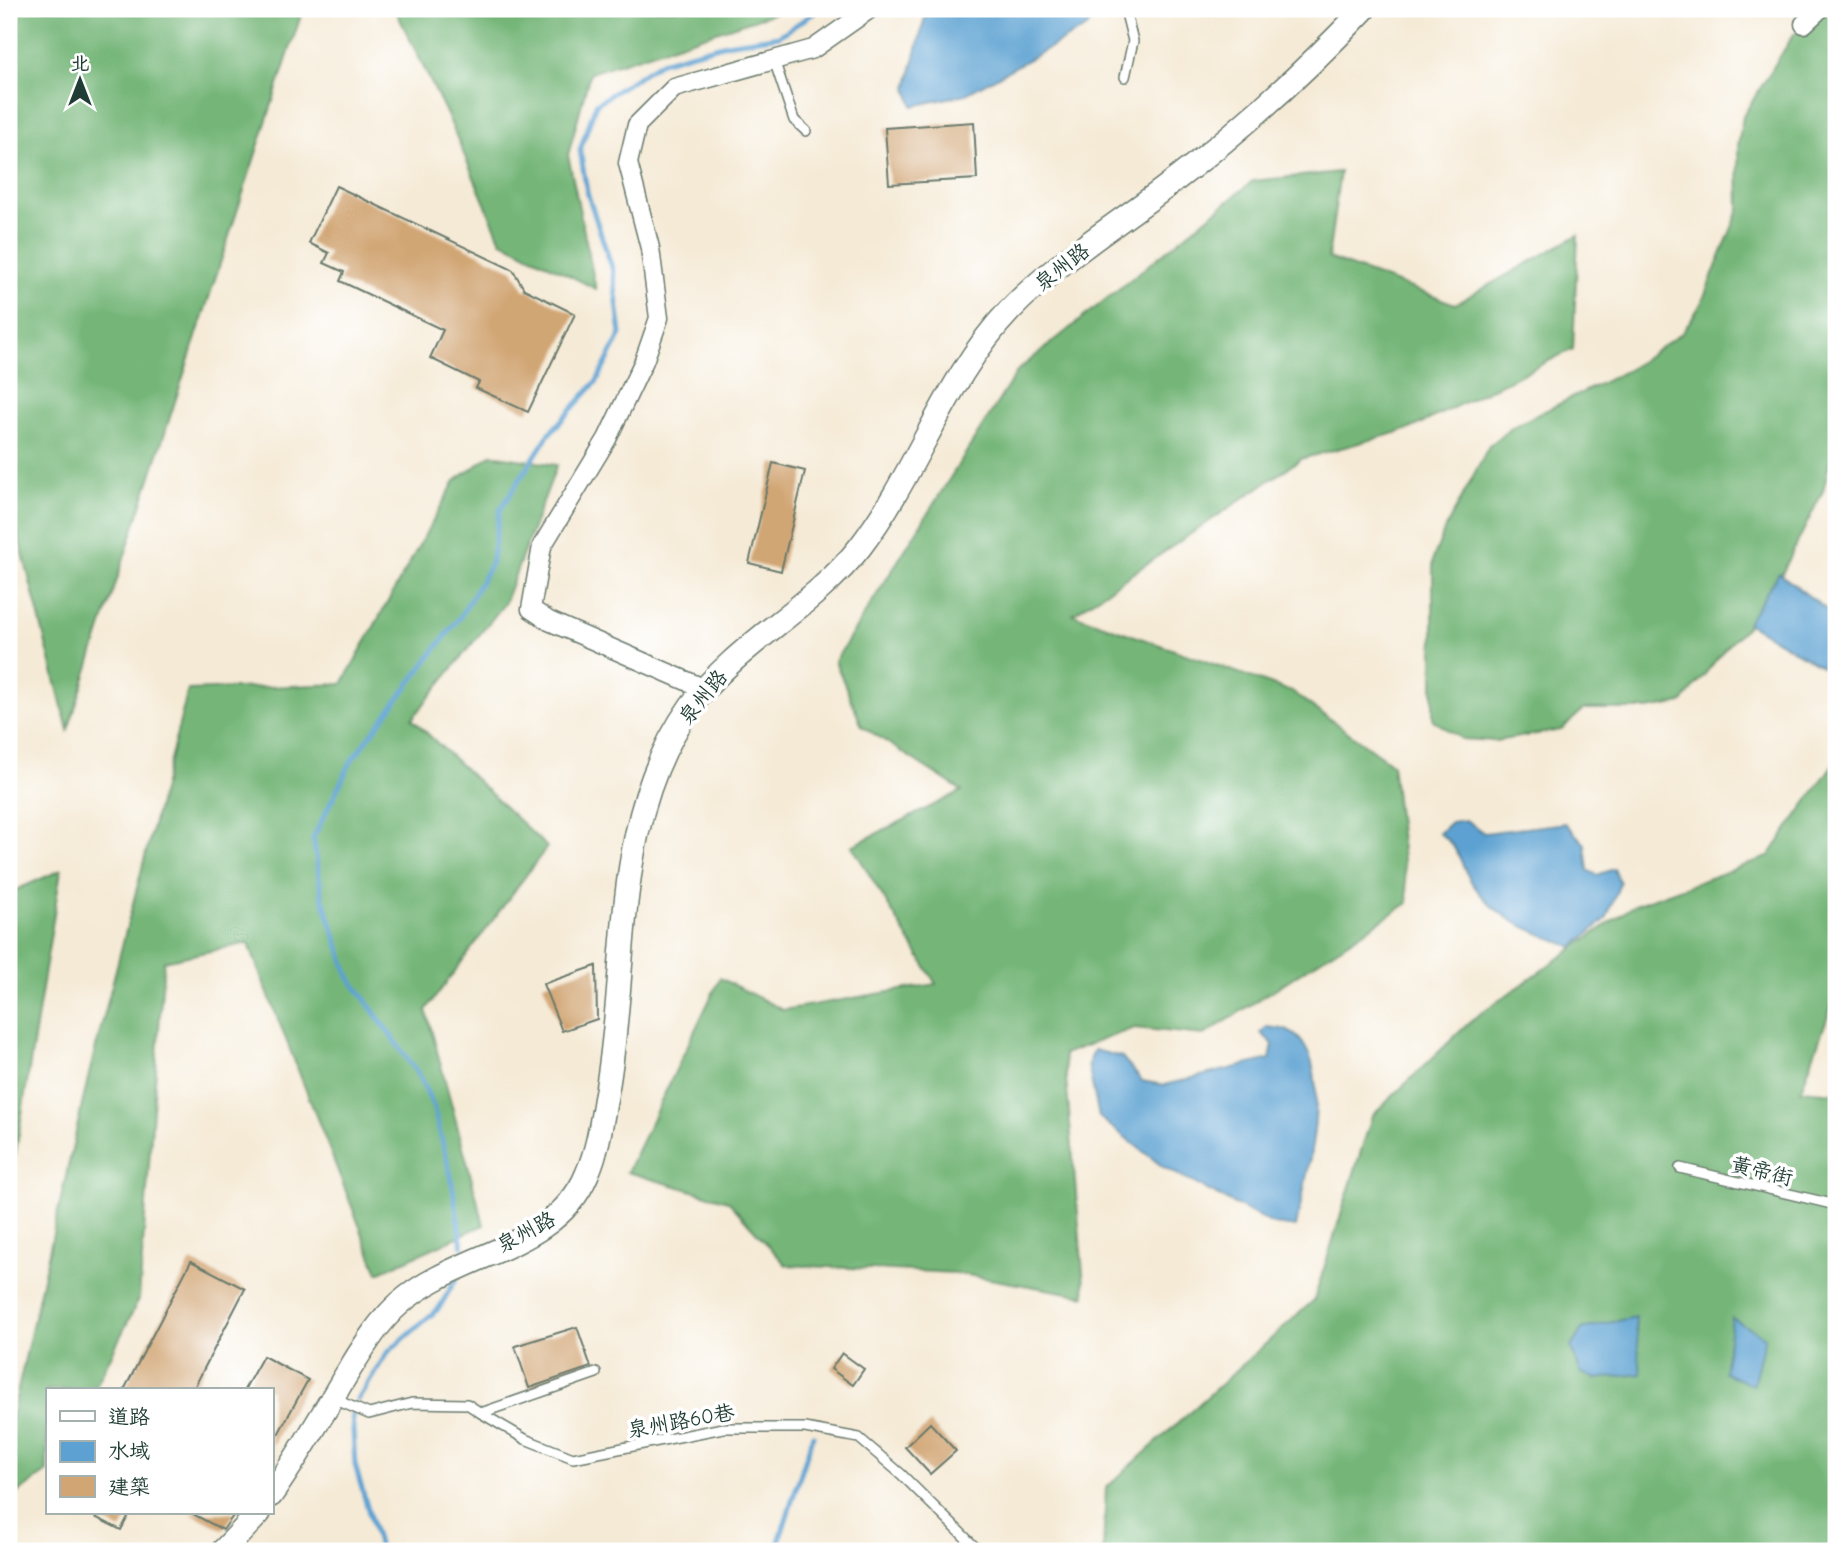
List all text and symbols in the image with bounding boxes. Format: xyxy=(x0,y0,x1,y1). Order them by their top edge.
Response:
north arrow xyxy=(46,46,116,116)
text: 北 xyxy=(70,53,90,75)
street label: 泉州路 xyxy=(1030,238,1094,296)
street label: 泉州路 xyxy=(674,665,732,729)
street label: 黃帝街 xyxy=(1729,1152,1795,1190)
street label: 泉州路 xyxy=(493,1207,559,1257)
legend xyxy=(46,1388,273,1514)
street label: 泉州路60巷 xyxy=(626,1400,736,1442)
text: 道路 xyxy=(108,1405,150,1429)
text: 水域 xyxy=(108,1439,150,1463)
text: 建築 xyxy=(108,1475,150,1499)

